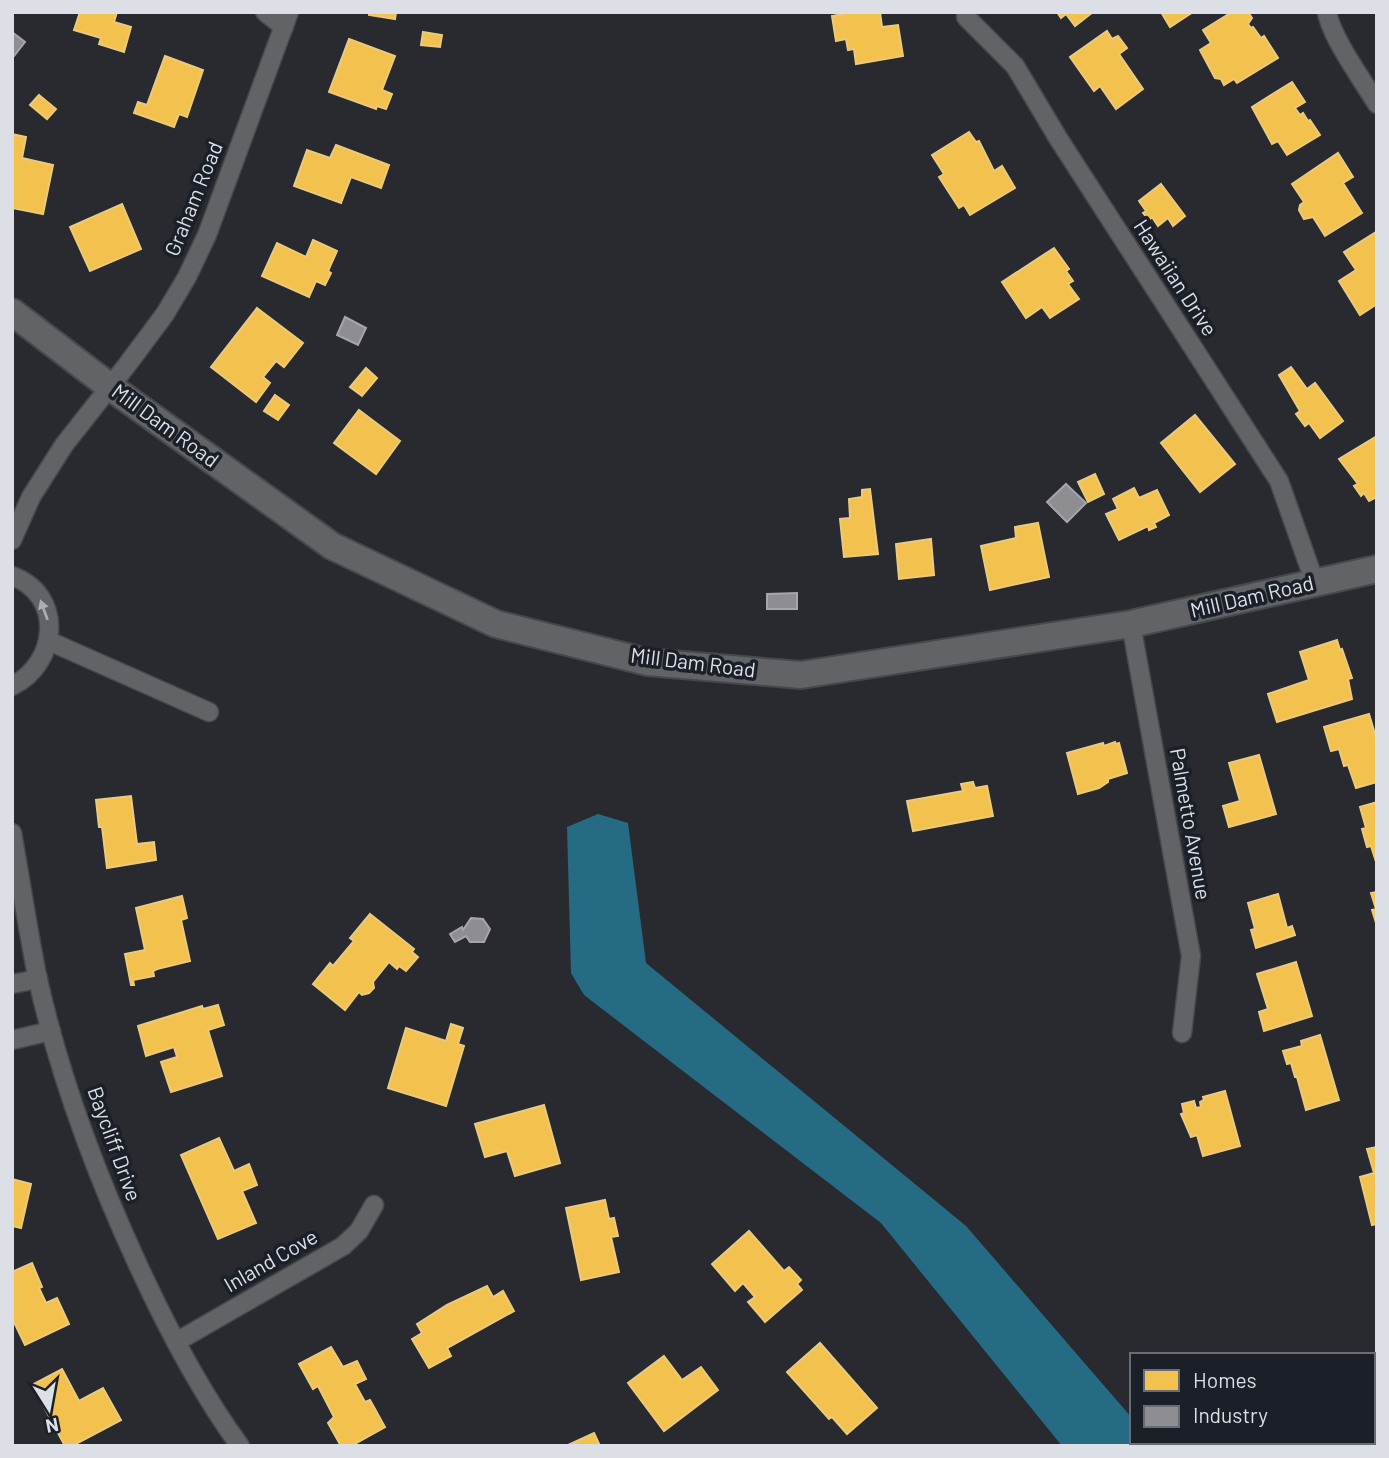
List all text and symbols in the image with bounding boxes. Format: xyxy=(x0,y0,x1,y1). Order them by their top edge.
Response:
street label: Graham Road xyxy=(158,138,227,259)
street label: Hawaiian Drive xyxy=(1129,214,1223,340)
street label: Mill Dam Road xyxy=(108,378,224,472)
street label: Mill Dam Road xyxy=(1188,569,1316,622)
one-way arrow xyxy=(39,599,50,620)
street label: Mill Dam Road xyxy=(629,641,757,682)
street label: Palmetto Avenue xyxy=(1166,746,1217,902)
street label: Baycliff Drive xyxy=(83,1083,148,1204)
street label: Inland Cove xyxy=(219,1223,321,1296)
legend xyxy=(1130,1353,1375,1444)
text: Homes xyxy=(1193,1367,1257,1392)
north arrow xyxy=(14,1374,84,1444)
text: Industry xyxy=(1193,1402,1268,1427)
text: N xyxy=(44,1414,61,1439)

